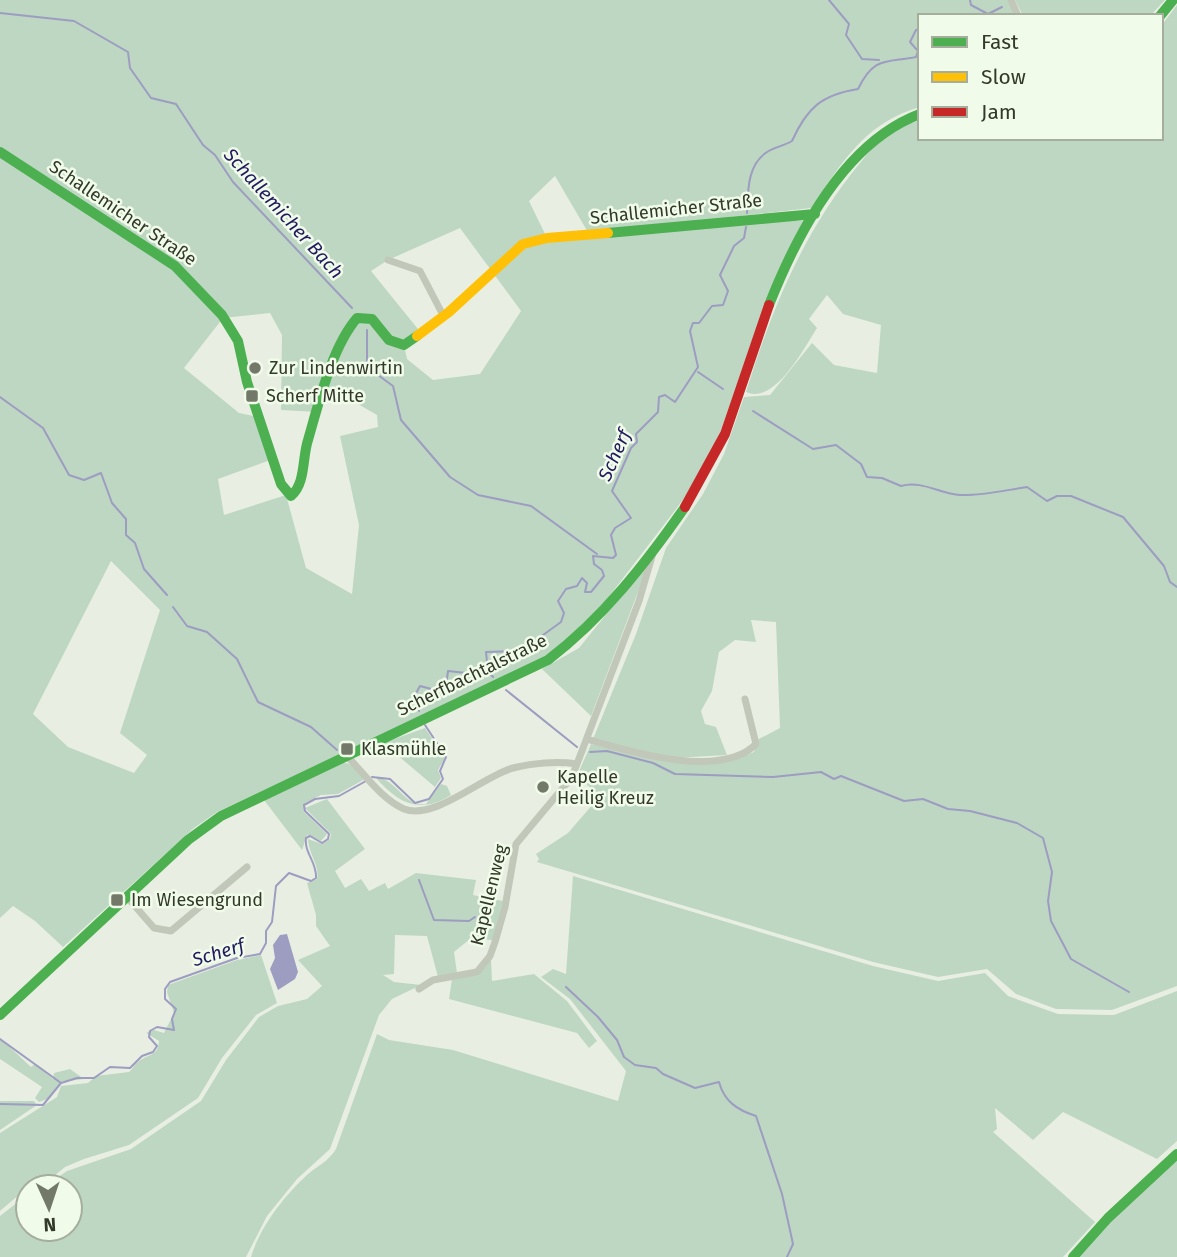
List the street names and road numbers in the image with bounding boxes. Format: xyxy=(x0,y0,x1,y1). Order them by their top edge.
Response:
street label: Schallemicher Straße xyxy=(45,156,201,270)
street label: Schallemicher Straße xyxy=(589,189,763,229)
street label: Scherfbachtalstraße xyxy=(393,629,551,721)
street label: Kapellenweg xyxy=(466,841,512,948)

